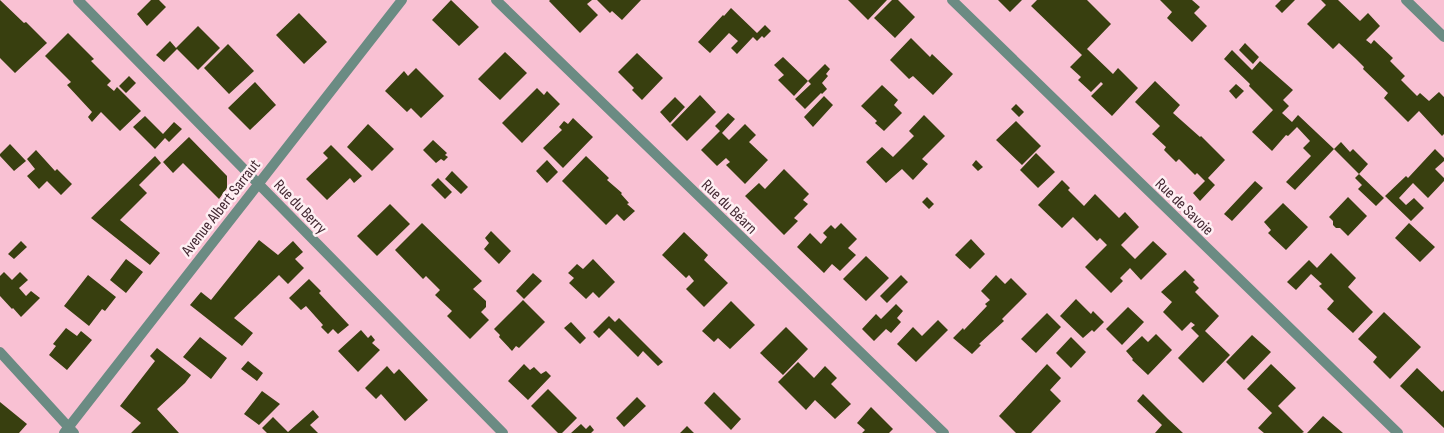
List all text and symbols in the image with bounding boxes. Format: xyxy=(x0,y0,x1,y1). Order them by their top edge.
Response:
street label: Avenue Albert Sarraut xyxy=(177,156,265,261)
street label: Rue de Savoie xyxy=(1151,175,1217,240)
street label: Rue du Berry xyxy=(269,176,330,238)
street label: Rue du Béarn xyxy=(697,176,761,238)

